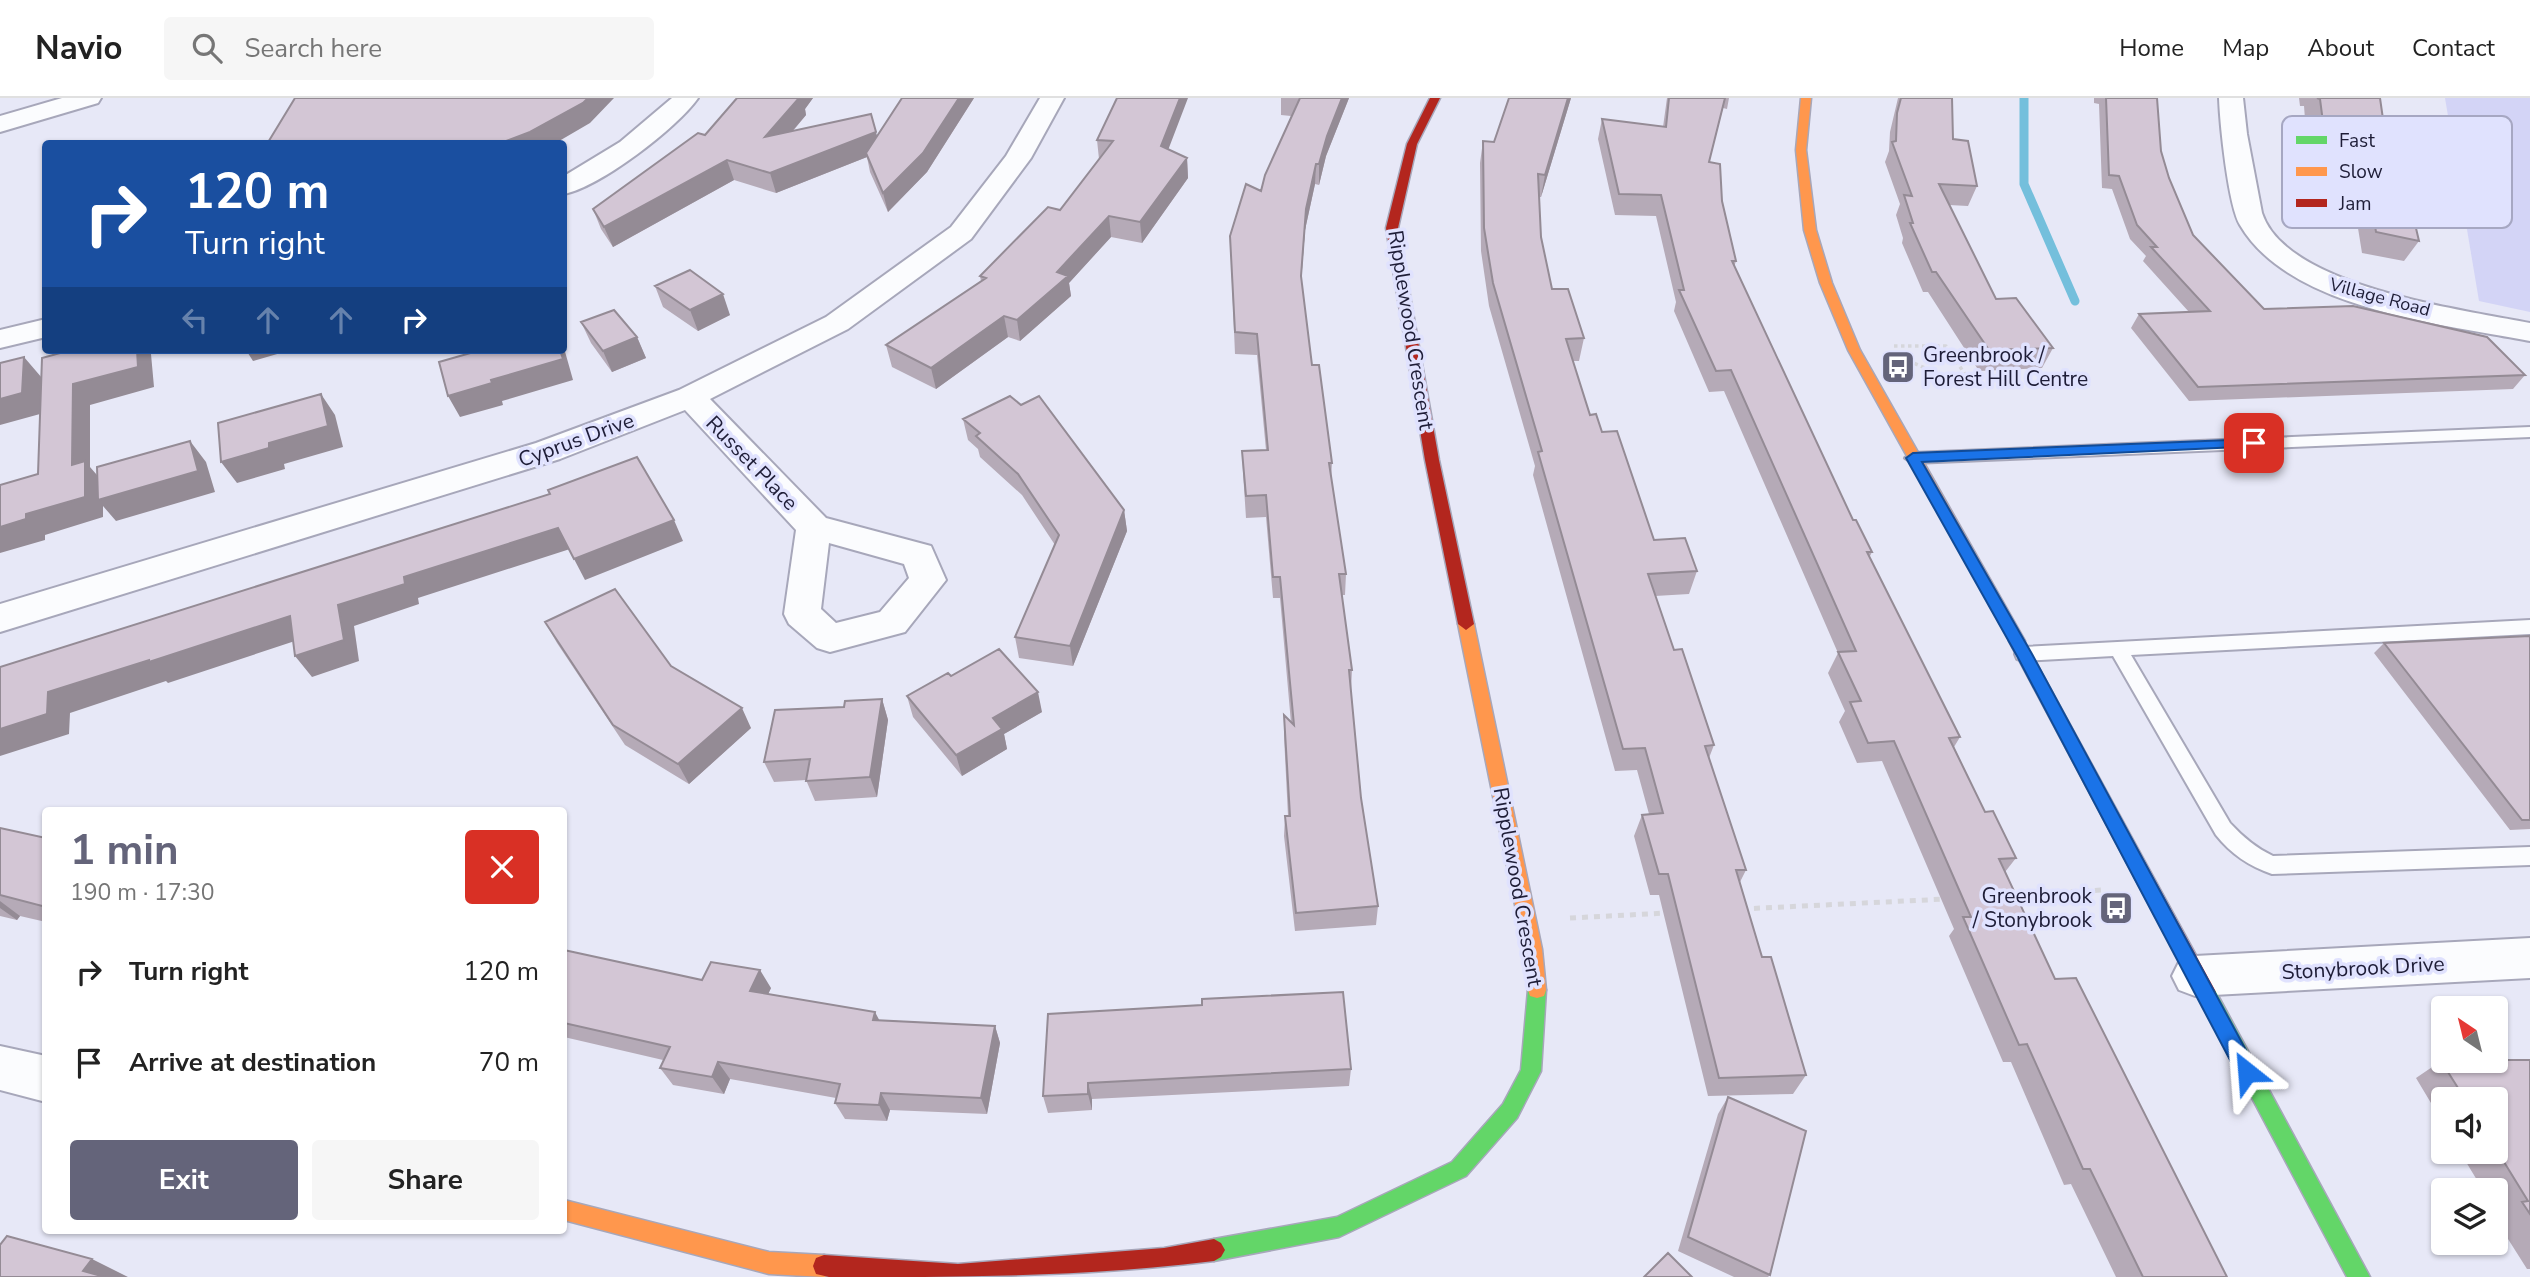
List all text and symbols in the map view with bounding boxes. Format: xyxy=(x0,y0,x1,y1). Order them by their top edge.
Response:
search box xyxy=(164,17,654,80)
text: Navio xyxy=(35,26,122,71)
icon: search xyxy=(188,29,226,67)
text: Search here xyxy=(244,31,382,66)
text: Home xyxy=(2119,32,2184,64)
text: Map xyxy=(2222,32,2269,64)
text: About xyxy=(2307,32,2374,64)
text: Contact xyxy=(2412,32,2495,64)
legend xyxy=(2282,116,2512,228)
text: Fast xyxy=(2339,128,2375,154)
text: 120 m xyxy=(185,158,329,225)
text: Slow xyxy=(2339,159,2383,185)
icon: right xyxy=(70,168,161,259)
text: Jam xyxy=(2338,191,2372,217)
text: Turn right xyxy=(185,222,325,265)
street label: Ripplewood Crescent xyxy=(1381,228,1441,432)
street label: Village Road xyxy=(2326,272,2433,322)
icon: left xyxy=(176,301,214,339)
icon: ahead xyxy=(249,301,287,339)
icon: ahead xyxy=(322,301,360,339)
icon: right xyxy=(395,301,433,339)
place label: Greenbrook / Forest Hill Centre xyxy=(1923,341,2088,393)
bus stop icon: Greenbrook / Forest Hill Centre xyxy=(1879,348,1917,386)
street label: Cyprus Drive xyxy=(514,406,638,474)
street label: Russet Place xyxy=(700,410,804,516)
pin xyxy=(2224,413,2284,473)
icon: arrive xyxy=(2235,424,2273,462)
street label: Ripplewood Crescent xyxy=(1487,785,1549,989)
text: 1 min xyxy=(70,822,179,879)
button: close xyxy=(465,830,539,904)
text: 190 m · 17:30 xyxy=(70,877,215,908)
place label: Greenbrook / Stonybrook xyxy=(1972,882,2092,934)
bus stop icon: Greenbrook / Stonybrook xyxy=(2097,889,2135,927)
street label: Stonybrook Drive xyxy=(2281,950,2445,986)
icon: right xyxy=(70,953,108,991)
text: Turn right xyxy=(129,954,248,989)
text: 120 m xyxy=(463,954,539,989)
north arrow xyxy=(2431,996,2508,1073)
map controls xyxy=(2431,996,2508,1255)
position arrow xyxy=(2210,1035,2284,1109)
icon: arrive xyxy=(70,1044,108,1082)
text: Arrive at destination xyxy=(129,1045,376,1080)
text: 70 m xyxy=(479,1045,539,1080)
button: sound xyxy=(2431,1087,2508,1164)
button: Exit xyxy=(70,1140,298,1220)
button: Share xyxy=(312,1140,539,1220)
button: layers xyxy=(2431,1178,2508,1255)

